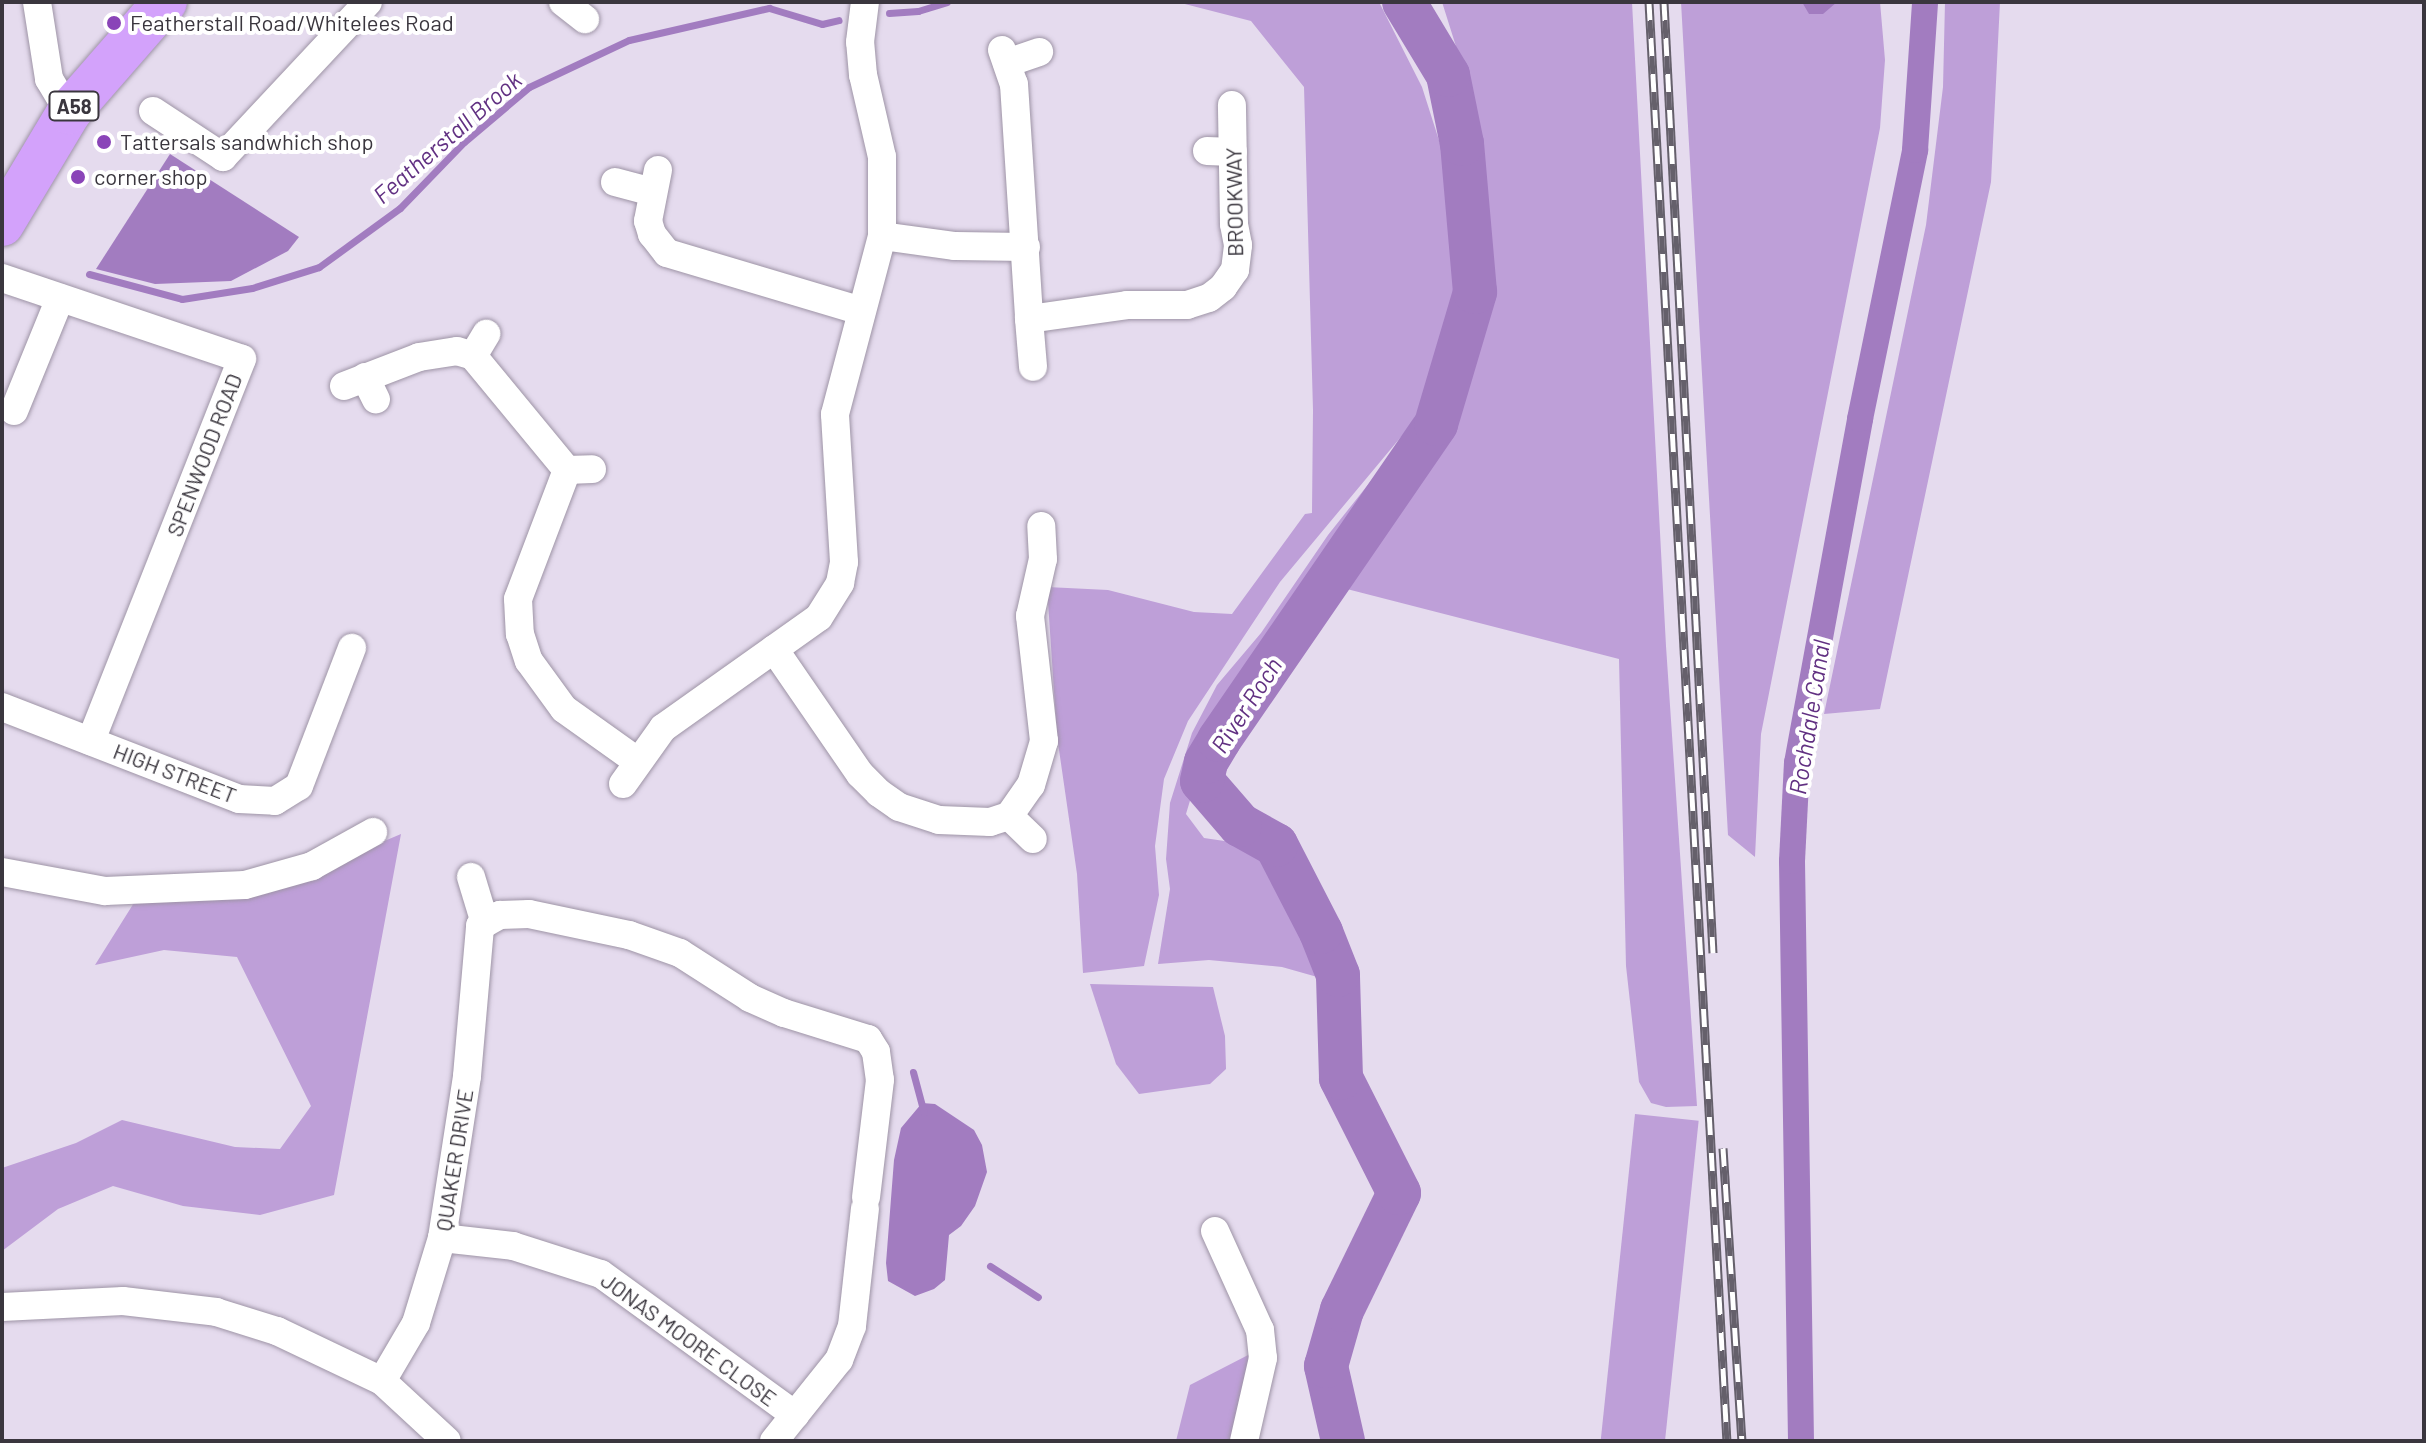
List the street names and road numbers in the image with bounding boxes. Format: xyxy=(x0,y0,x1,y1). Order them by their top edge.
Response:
road number: A58 xyxy=(48,90,100,122)
street label: BROOKWAY xyxy=(1220,147,1248,257)
street label: SPENWOOD ROAD xyxy=(161,370,247,540)
street label: HIGH STREET xyxy=(110,737,240,809)
street label: QUAKER DRIVE xyxy=(430,1087,478,1233)
street label: JONAS MOORE CLOSE xyxy=(596,1266,782,1412)

